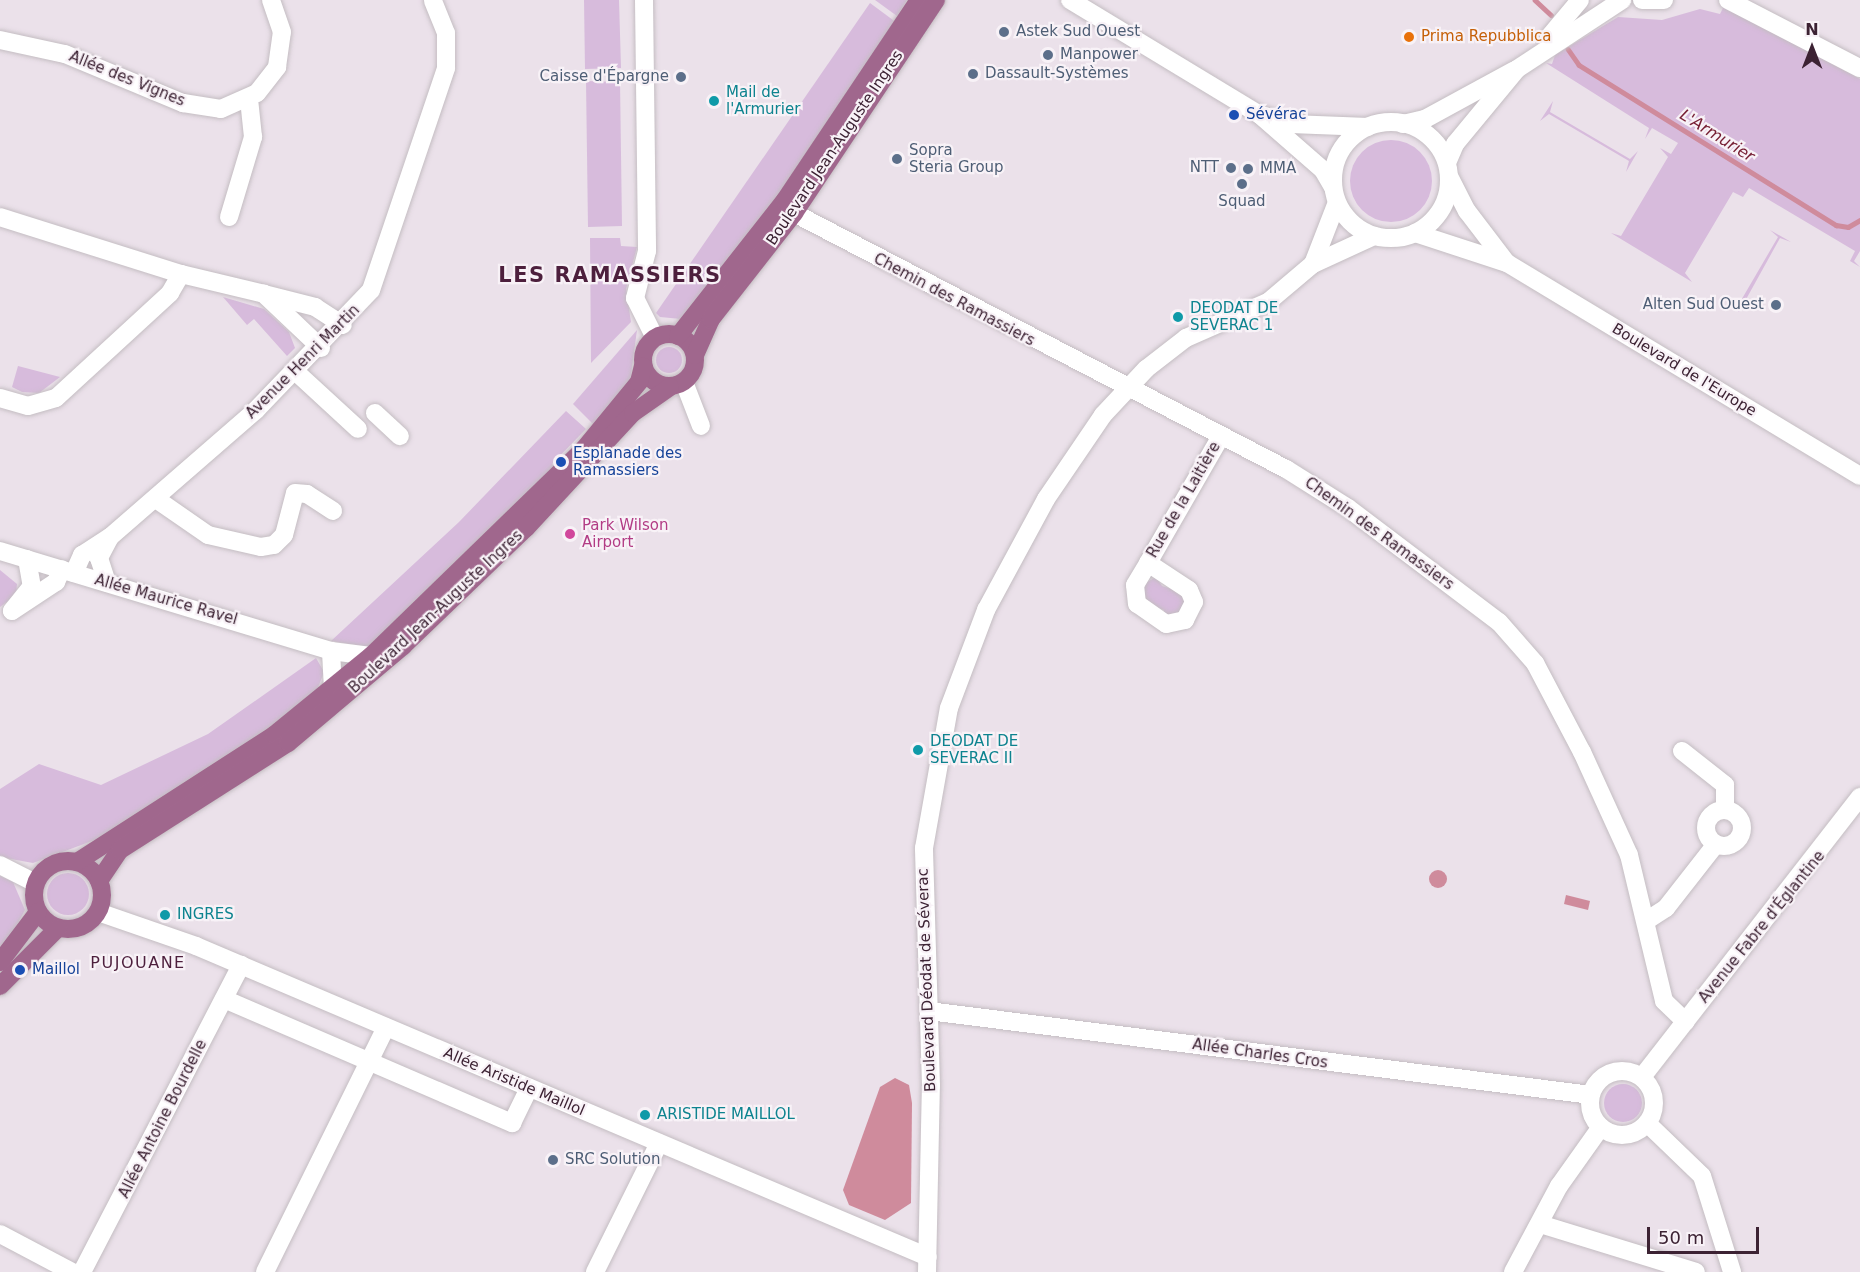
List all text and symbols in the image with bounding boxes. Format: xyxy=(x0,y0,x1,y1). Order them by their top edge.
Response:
north arrow xyxy=(1782,18,1842,78)
text: N xyxy=(1805,20,1819,39)
place label: Astek Sud Ouest xyxy=(1016,23,1140,41)
marker: Astek Sud Ouest xyxy=(997,25,1011,39)
place label: Prima Repubblica xyxy=(1421,28,1552,46)
marker: Prima Repubblica xyxy=(1402,30,1416,44)
place label: Manpower xyxy=(1060,46,1138,64)
street label: Boulevard Jean-Auguste Ingres xyxy=(763,47,907,249)
street label: Allée des Vignes xyxy=(66,48,188,110)
marker: Manpower xyxy=(1041,48,1055,62)
place label: Dassault-Systèmes xyxy=(985,65,1129,83)
marker: Dassault-Systèmes xyxy=(966,67,980,81)
place label: Caisse d'Épargne xyxy=(540,68,669,86)
marker: Caisse d'Épargne xyxy=(674,70,688,84)
place label: Mail de l'Armurier xyxy=(726,83,800,118)
marker: Mail de l'Armurier xyxy=(707,94,721,108)
place label: Sévérac xyxy=(1246,106,1306,124)
water label: L'Armurier xyxy=(1676,106,1758,166)
marker: Sévérac xyxy=(1227,108,1241,122)
place label: Sopra Steria Group xyxy=(909,141,1004,176)
marker: Sopra Steria Group xyxy=(890,152,904,166)
place label: NTT xyxy=(1190,159,1219,177)
place label: MMA xyxy=(1260,160,1296,178)
marker: NTT xyxy=(1224,161,1238,175)
marker: MMA xyxy=(1241,162,1255,176)
marker: Squad xyxy=(1235,177,1249,191)
place label: Squad xyxy=(1218,193,1266,211)
street label: Chemin des Ramassiers xyxy=(870,250,1038,350)
district label: LES RAMASSIERS xyxy=(498,262,722,288)
place label: Alten Sud Ouest xyxy=(1643,296,1764,314)
marker: Alten Sud Ouest xyxy=(1769,298,1783,312)
place label: DEODAT DE SEVERAC 1 xyxy=(1190,299,1278,334)
street label: Avenue Henri Martin xyxy=(242,301,364,423)
marker: DEODAT DE SEVERAC 1 xyxy=(1171,310,1185,324)
street label: Boulevard de l'Europe xyxy=(1609,320,1759,420)
street label: Rue de la Laitière xyxy=(1143,439,1225,561)
place label: Esplanade des Ramassiers xyxy=(573,444,682,479)
marker: Esplanade des Ramassiers xyxy=(554,455,568,469)
street label: Chemin des Ramassiers xyxy=(1301,474,1457,594)
place label: Park Wilson Airport xyxy=(582,516,669,551)
street label: Boulevard Jean-Auguste Ingres xyxy=(345,527,527,697)
marker: Park Wilson Airport xyxy=(563,527,577,541)
street label: Allée Maurice Ravel xyxy=(93,571,239,629)
place label: DEODAT DE SEVERAC II xyxy=(930,732,1018,767)
marker: DEODAT DE SEVERAC II xyxy=(911,743,925,757)
street label: Avenue Fabre d'Églantine xyxy=(1695,847,1829,1007)
street label: Boulevard Déodat de Séverac xyxy=(914,868,940,1092)
place label: INGRES xyxy=(177,906,234,924)
marker: INGRES xyxy=(158,908,172,922)
district label: PUJOUANE xyxy=(90,953,186,973)
place label: Maillol xyxy=(32,961,80,979)
marker: Maillol xyxy=(13,963,27,977)
street label: Allée Charles Cros xyxy=(1191,1036,1329,1072)
street label: Allée Antoine Bourdelle xyxy=(115,1037,211,1201)
street label: Allée Aristide Maillol xyxy=(441,1044,587,1120)
place label: ARISTIDE MAILLOL xyxy=(657,1106,795,1124)
marker: ARISTIDE MAILLOL xyxy=(638,1108,652,1122)
place label: SRC Solution xyxy=(565,1151,661,1169)
marker: SRC Solution xyxy=(546,1153,560,1167)
scale bar xyxy=(1650,1215,1762,1253)
text: 50 m xyxy=(1658,1227,1704,1248)

